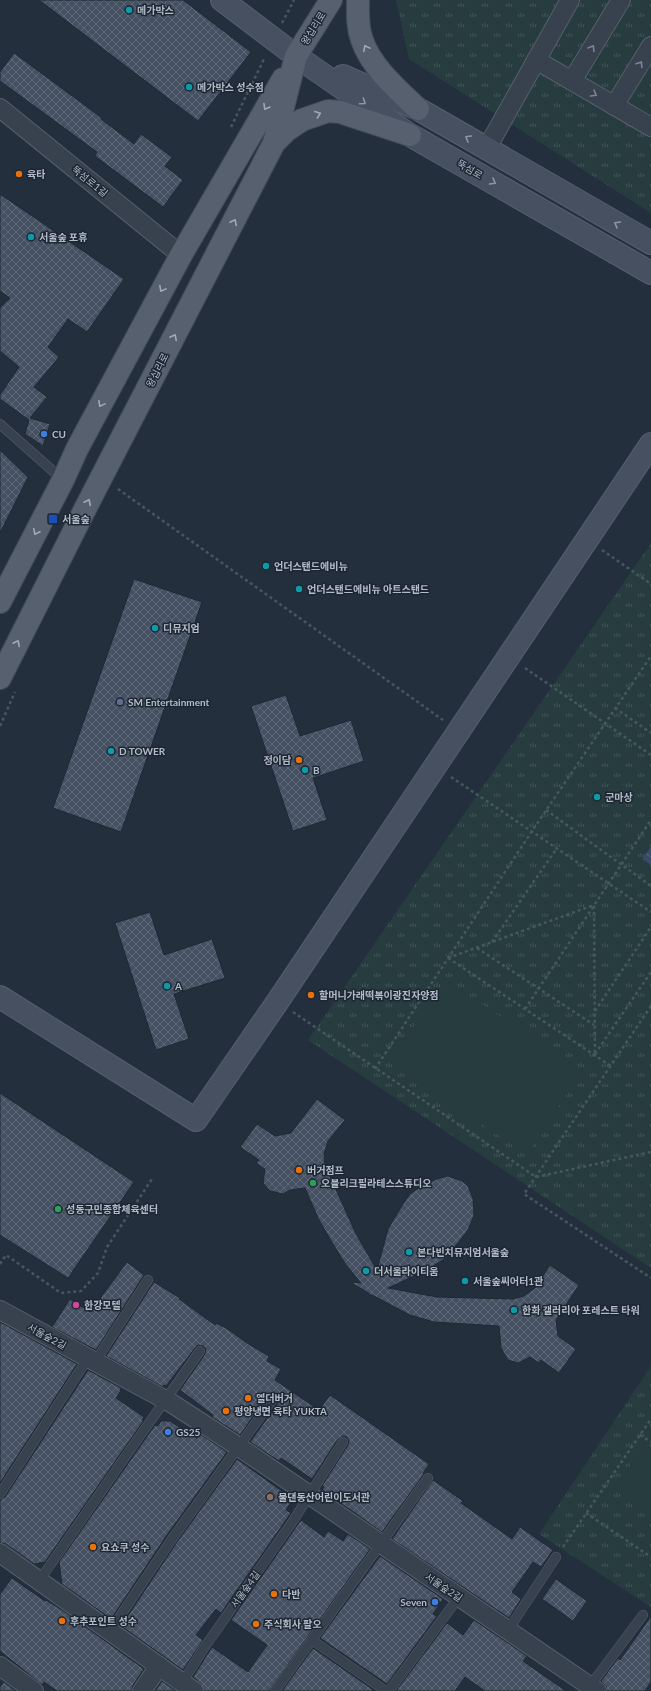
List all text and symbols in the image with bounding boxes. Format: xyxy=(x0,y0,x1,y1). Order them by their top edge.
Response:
place label: 메가박스 xyxy=(137,4,174,16)
marker: 메가박스 xyxy=(124,5,134,15)
street label: 왕십리로 xyxy=(298,9,328,47)
one-way arrow xyxy=(363,45,371,52)
one-way arrow xyxy=(588,45,595,52)
one-way arrow xyxy=(635,61,643,68)
place label: 메가박스 성수점 xyxy=(197,81,264,93)
marker: 메가박스 성수점 xyxy=(184,82,194,92)
one-way arrow xyxy=(590,89,597,96)
one-way arrow xyxy=(358,97,365,104)
one-way arrow xyxy=(264,103,271,110)
one-way arrow xyxy=(314,111,321,119)
one-way arrow xyxy=(465,135,472,142)
street label: 뚝섬로 xyxy=(455,157,485,181)
street label: 뚝섬로1길 xyxy=(70,163,110,199)
place label: 육타 xyxy=(27,168,45,180)
marker: 육타 xyxy=(14,169,24,179)
one-way arrow xyxy=(489,178,496,185)
one-way arrow xyxy=(229,218,236,226)
one-way arrow xyxy=(614,221,621,228)
place label: 서울숲 포휴 xyxy=(39,231,87,243)
marker: 서울숲 포휴 xyxy=(26,232,36,242)
one-way arrow xyxy=(160,285,167,292)
one-way arrow xyxy=(169,334,177,341)
street label: 왕십리로 xyxy=(143,351,171,389)
one-way arrow xyxy=(99,400,106,407)
place label: CU xyxy=(52,428,66,440)
marker: CU xyxy=(39,429,49,439)
one-way arrow xyxy=(83,499,91,506)
marker: 서울숲 xyxy=(47,513,59,525)
place label: 서울숲 xyxy=(62,513,90,525)
one-way arrow xyxy=(33,528,41,535)
place label: 언더스탠드에비뉴 xyxy=(274,560,348,572)
marker: 언더스탠드에비뉴 xyxy=(261,561,271,571)
place label: 언더스탠드에비뉴 아트스탠드 xyxy=(307,583,429,595)
marker: 언더스탠드에비뉴 아트스탠드 xyxy=(294,584,304,594)
place label: 디뮤지엄 xyxy=(163,622,200,634)
marker: 디뮤지엄 xyxy=(150,623,160,633)
one-way arrow xyxy=(13,640,20,648)
place label: SM Entertainment xyxy=(128,696,210,708)
marker: SM Entertainment xyxy=(115,697,125,707)
place label: D TOWER xyxy=(119,745,166,757)
marker: D TOWER xyxy=(106,746,116,756)
place label: 정이담 xyxy=(263,754,292,766)
marker: 정이담 xyxy=(294,755,304,765)
place label: B xyxy=(313,764,320,776)
marker: B xyxy=(300,765,310,775)
place label: 군마상 xyxy=(605,791,633,803)
marker: 군마상 xyxy=(592,792,602,802)
place label: A xyxy=(174,980,182,992)
marker: A xyxy=(162,981,172,991)
place label: 할머니가래떡볶이광진자양점 xyxy=(319,989,439,1001)
marker: 할머니가래떡볶이광진자양점 xyxy=(306,990,316,1000)
place label: 버거점프 xyxy=(307,1164,344,1176)
marker: 버거점프 xyxy=(294,1165,304,1175)
place label: 오블리크필라테스스튜디오 xyxy=(321,1177,431,1189)
marker: 오블리크필라테스스튜디오 xyxy=(308,1178,318,1188)
place label: 성동구민종합체육센터 xyxy=(66,1203,158,1215)
marker: 성동구민종합체육센터 xyxy=(53,1204,63,1214)
place label: 본다빈치뮤지엄서울숲 xyxy=(417,1246,509,1258)
marker: 본다빈치뮤지엄서울숲 xyxy=(404,1247,414,1257)
place label: 더서울라이티움 xyxy=(374,1265,438,1277)
marker: 더서울라이티움 xyxy=(361,1266,371,1276)
place label: 서울숲씨어터1관 xyxy=(473,1275,543,1287)
marker: 서울숲씨어터1관 xyxy=(460,1276,470,1286)
place label: 한강모텔 xyxy=(84,1299,121,1311)
marker: 한강모텔 xyxy=(71,1300,81,1310)
place label: 한화 갤러리아 포레스트 타워 xyxy=(522,1304,640,1316)
marker: 한화 갤러리아 포레스트 타워 xyxy=(509,1305,519,1315)
street label: 서울숲2길 xyxy=(25,1320,69,1352)
place label: 엘더버거 xyxy=(256,1392,293,1404)
marker: 엘더버거 xyxy=(243,1393,253,1403)
place label: 평양냉면 육타 YUKTA xyxy=(234,1405,327,1417)
marker: 평양냉면 육타 YUKTA xyxy=(221,1406,231,1416)
place label: GS25 xyxy=(176,1426,201,1438)
marker: GS25 xyxy=(163,1427,173,1437)
place label: 물댄동산어린이도서관 xyxy=(278,1491,370,1503)
marker: 물댄동산어린이도서관 xyxy=(265,1492,275,1502)
place label: 요쇼쿠 성수 xyxy=(101,1541,149,1553)
marker: 요쇼쿠 성수 xyxy=(88,1542,98,1552)
street label: 서울숲4길 xyxy=(228,1568,262,1610)
street label: 서울숲2길 xyxy=(423,1570,465,1604)
place label: 다반 xyxy=(282,1588,300,1600)
marker: 다반 xyxy=(269,1589,279,1599)
place label: Seven xyxy=(400,1596,427,1608)
marker: Seven xyxy=(430,1597,440,1607)
place label: 후추포인트 성수 xyxy=(70,1615,137,1627)
marker: 후추포인트 성수 xyxy=(57,1616,67,1626)
place label: 주식회사 팔오 xyxy=(264,1618,322,1630)
marker: 주식회사 팔오 xyxy=(251,1619,261,1629)

